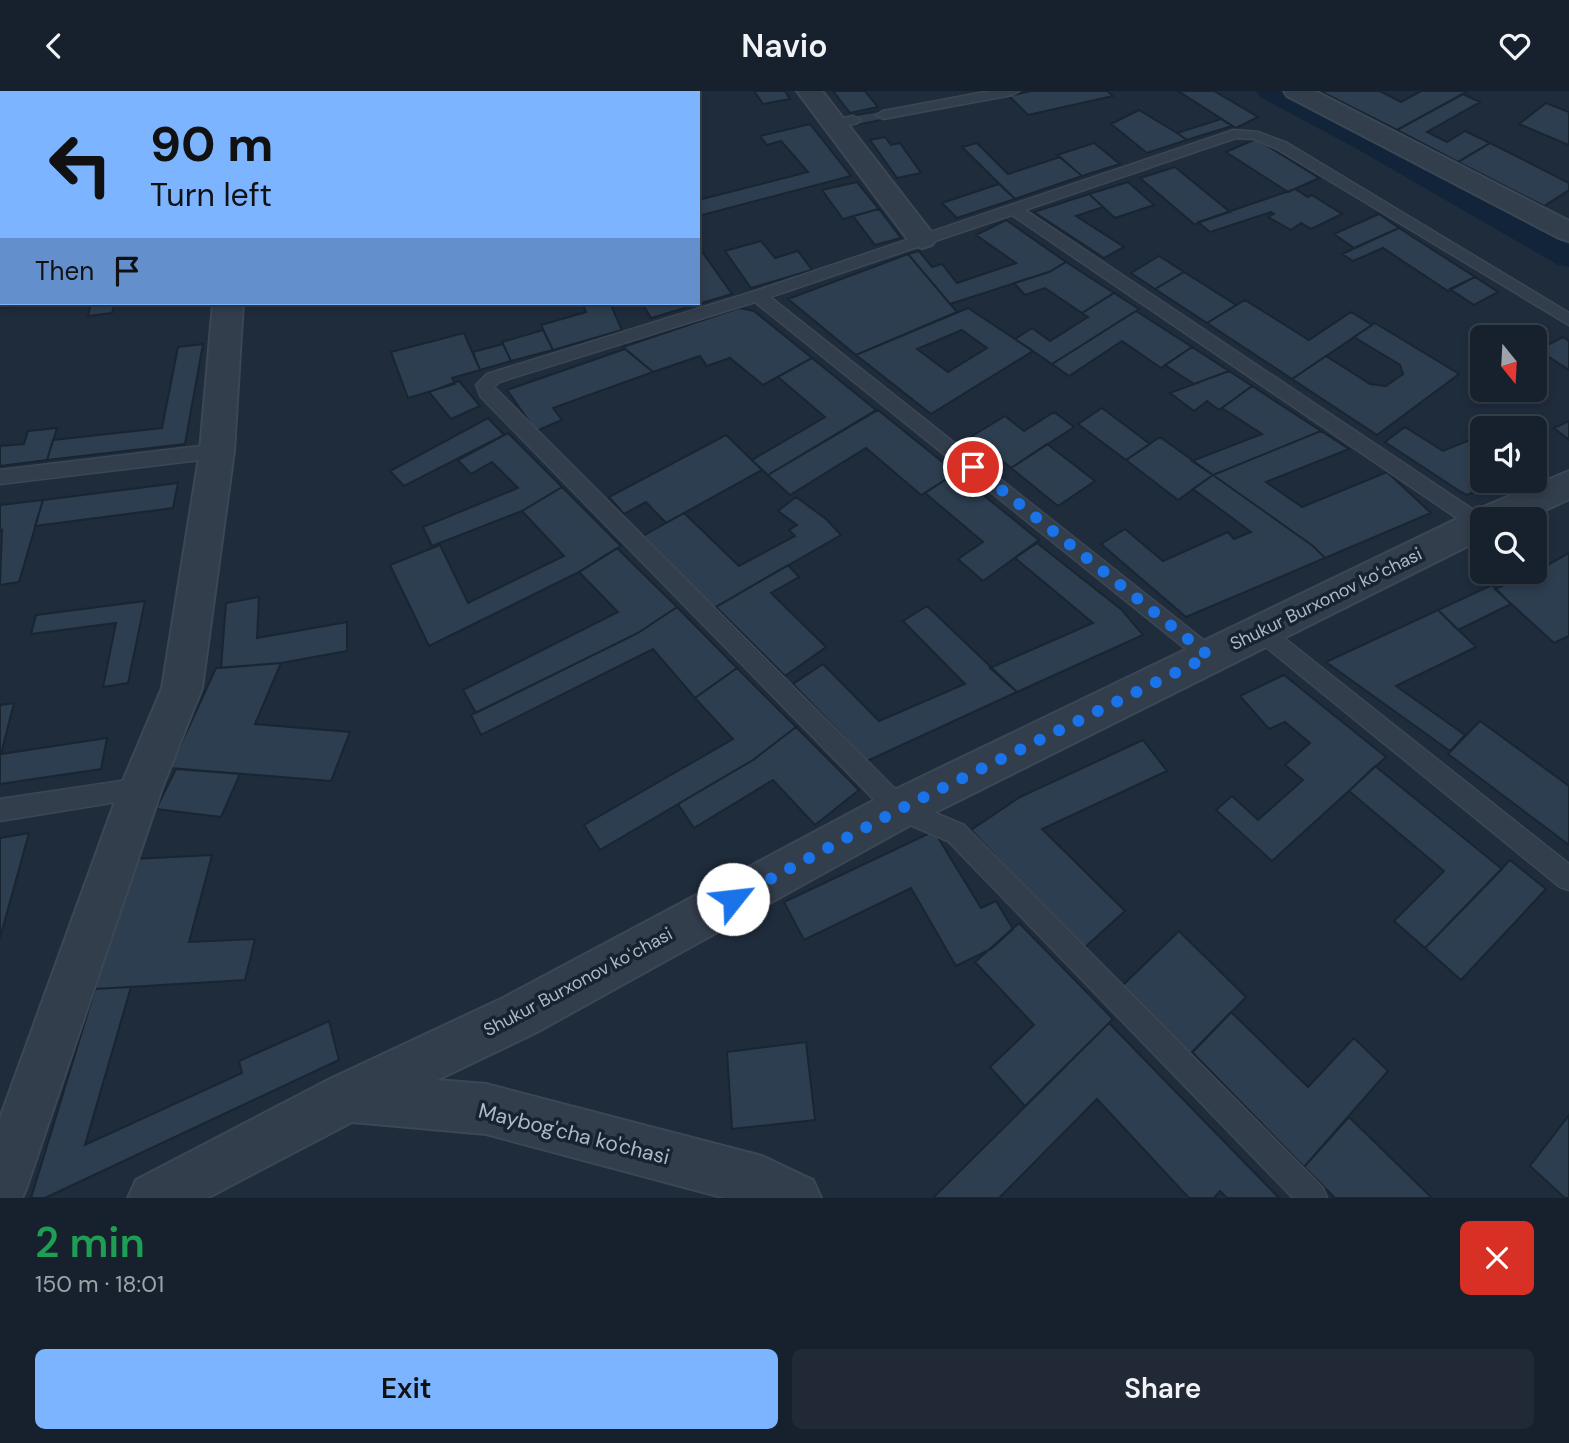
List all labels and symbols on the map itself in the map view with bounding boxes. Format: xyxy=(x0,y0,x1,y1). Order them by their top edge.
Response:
north arrow xyxy=(1470,325,1547,403)
pin xyxy=(943,437,1003,497)
street label: Shukur Burxonov koʻchasi xyxy=(1226,542,1426,656)
position arrow xyxy=(696,862,770,936)
street label: Shukur Burxonov koʻchasi xyxy=(479,922,677,1042)
street label: Maybog'cha ko'chasi xyxy=(476,1097,672,1171)

